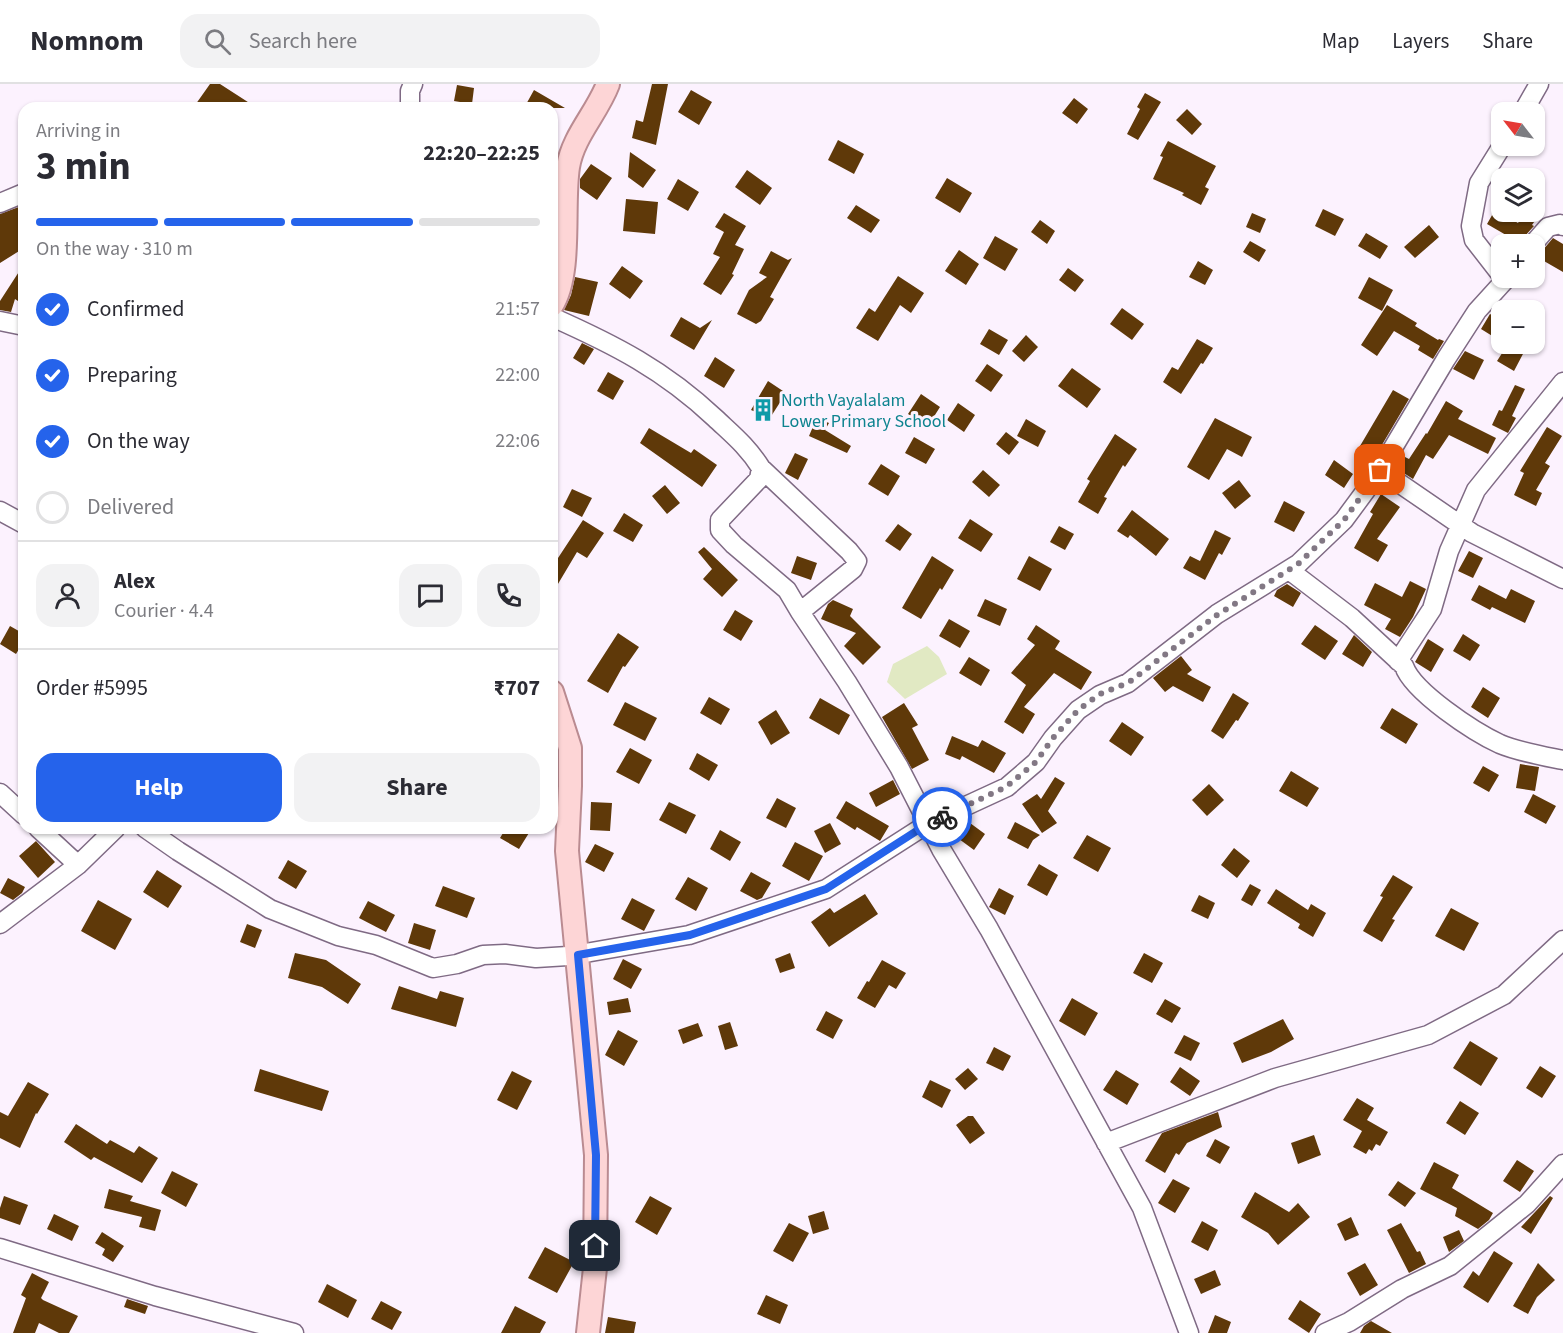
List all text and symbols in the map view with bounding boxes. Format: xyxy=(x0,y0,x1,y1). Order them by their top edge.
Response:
search box xyxy=(180,14,600,68)
text: Nomnom xyxy=(30,21,144,61)
icon: search xyxy=(201,25,234,58)
text: Search here xyxy=(249,25,357,57)
text: Map xyxy=(1322,26,1359,56)
text: Layers xyxy=(1392,26,1449,56)
text: Share xyxy=(1482,26,1533,56)
north arrow xyxy=(1491,102,1545,156)
map controls xyxy=(1491,102,1545,354)
text: Arriving in xyxy=(36,117,121,145)
text: 22:20–22:25 xyxy=(423,137,540,169)
text: 3 min xyxy=(36,139,131,195)
button: layers xyxy=(1491,168,1545,222)
button: + xyxy=(1491,234,1545,288)
text: On the way · 310 m xyxy=(36,235,193,263)
icon: check xyxy=(36,293,69,326)
text: Confirmed xyxy=(87,293,184,325)
text: 21:57 xyxy=(495,295,540,323)
button: − xyxy=(1491,300,1545,354)
icon: check xyxy=(36,359,69,392)
text: Preparing xyxy=(87,359,177,391)
text: 22:00 xyxy=(495,361,540,389)
place label: North Vayalalam Lower Primary School xyxy=(781,388,946,434)
building icon: North Vayalalam Lower Primary School xyxy=(750,397,776,423)
icon: check xyxy=(36,425,69,458)
text: On the way xyxy=(87,425,190,457)
text: 22:06 xyxy=(495,427,540,455)
pin xyxy=(1354,444,1405,495)
icon: bag xyxy=(1363,453,1396,486)
text: Delivered xyxy=(87,491,174,523)
button: person xyxy=(36,564,99,627)
button: chat xyxy=(399,564,462,627)
button: phone xyxy=(477,564,540,627)
text: Alex xyxy=(114,565,155,597)
text: Courier · 4.4 xyxy=(114,597,214,625)
text: Order #5995 xyxy=(36,672,148,704)
text: ₹707 xyxy=(494,672,540,704)
button: Help xyxy=(36,753,282,822)
button: Share xyxy=(294,753,540,822)
courier xyxy=(912,787,972,847)
icon: bike xyxy=(926,801,959,834)
pin xyxy=(569,1220,620,1271)
icon: home xyxy=(578,1229,611,1262)

